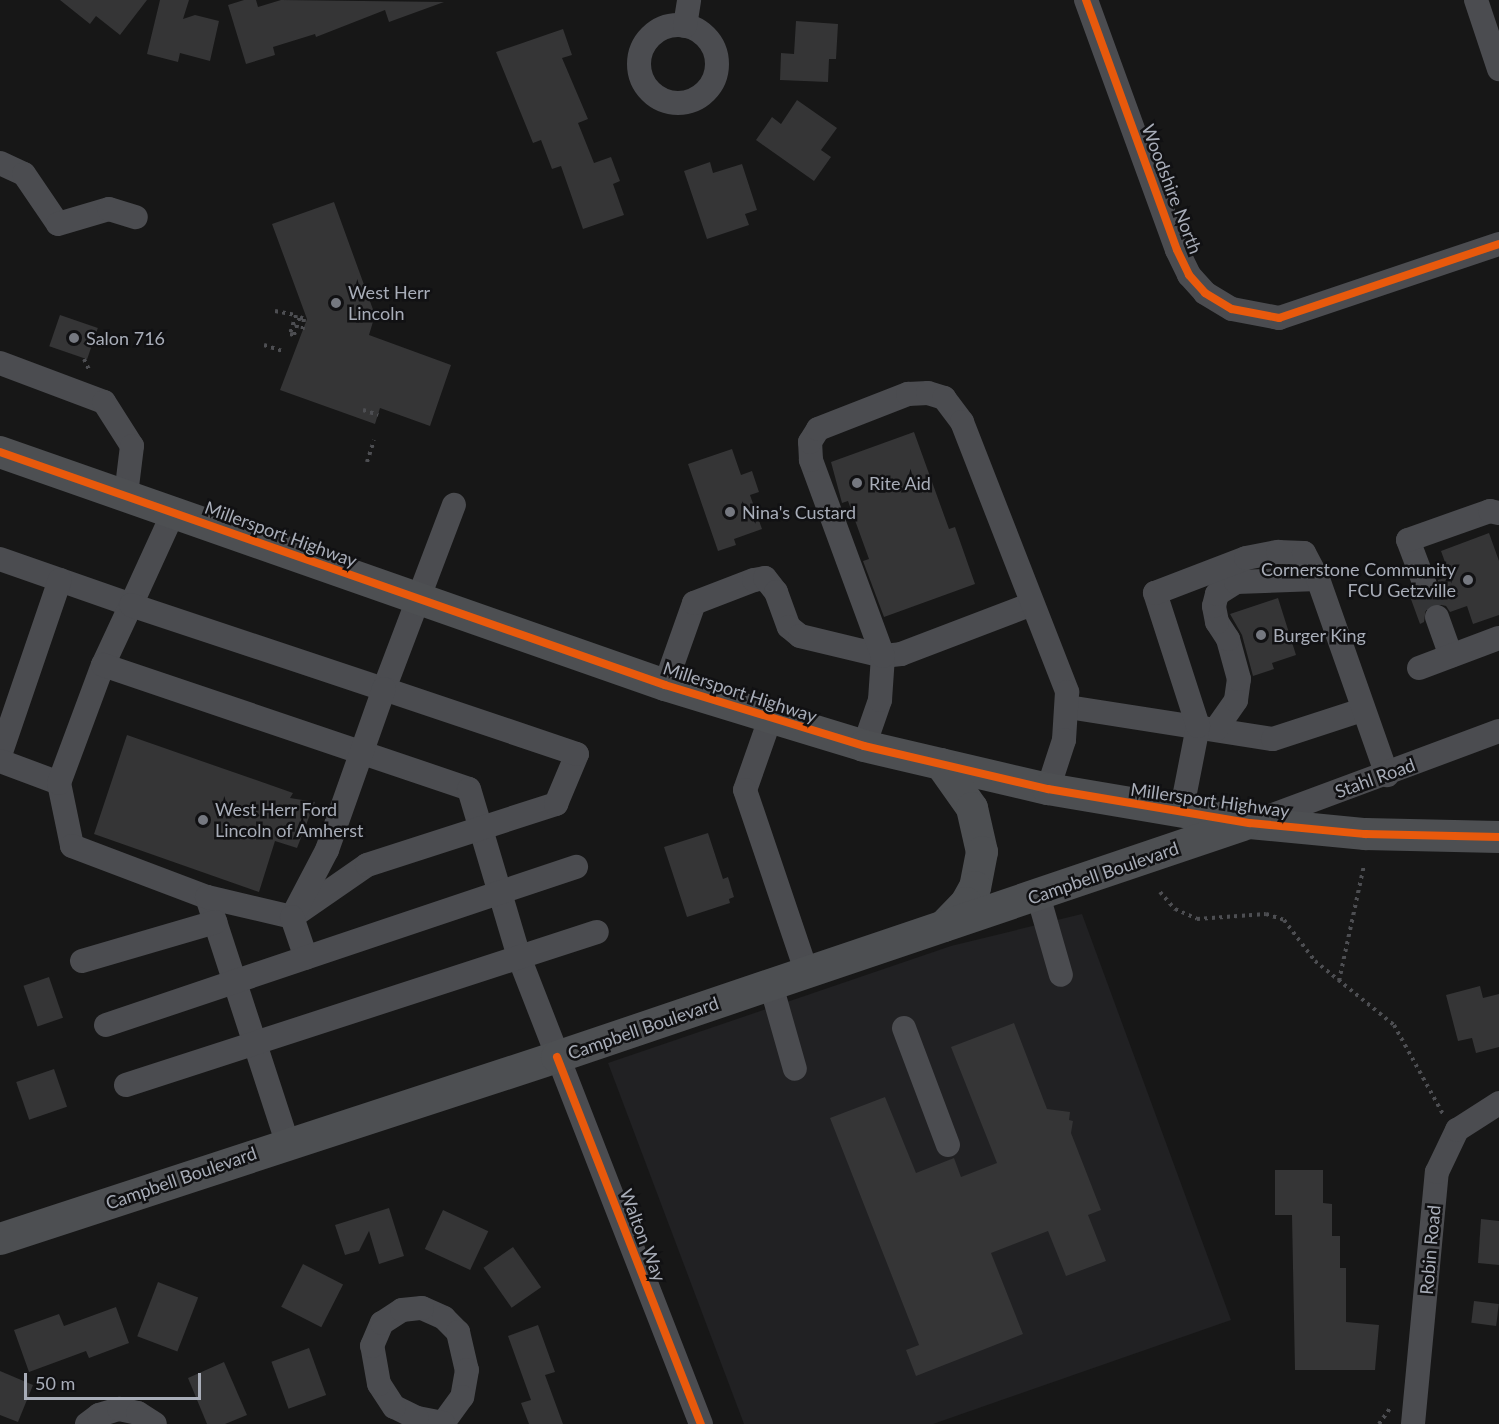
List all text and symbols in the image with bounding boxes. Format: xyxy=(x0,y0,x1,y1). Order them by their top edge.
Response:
street label: Woodshire North xyxy=(1137,121,1207,257)
place label: West Herr Lincoln xyxy=(348,282,430,324)
marker: West Herr Lincoln xyxy=(329,296,343,310)
place label: Salon 716 xyxy=(86,327,165,349)
marker: Salon 716 xyxy=(67,331,81,345)
place label: Rite Aid xyxy=(869,472,932,494)
marker: Rite Aid xyxy=(850,476,864,490)
street label: Millersport Highway xyxy=(202,496,360,572)
place label: Nina's Custard xyxy=(742,501,856,523)
marker: Nina's Custard xyxy=(723,505,737,519)
place label: Cornerstone Community FCU Getzville xyxy=(1261,559,1456,602)
marker: Cornerstone Community FCU Getzville xyxy=(1461,573,1475,587)
place label: Burger King xyxy=(1273,624,1366,646)
marker: Burger King xyxy=(1254,628,1268,642)
street label: Millersport Highway xyxy=(660,657,820,727)
street label: Stahl Road xyxy=(1332,754,1418,802)
street label: Millersport Highway xyxy=(1129,778,1291,822)
place label: West Herr Ford Lincoln of Amherst xyxy=(215,799,364,842)
marker: West Herr Ford Lincoln of Amherst xyxy=(196,813,210,827)
street label: Campbell Boulevard xyxy=(1025,837,1181,909)
street label: Campbell Boulevard xyxy=(565,992,721,1064)
street label: Campbell Boulevard xyxy=(103,1142,259,1214)
street label: Walton Way xyxy=(615,1186,671,1284)
street label: Robin Road xyxy=(1415,1204,1445,1296)
scale bar xyxy=(27,1361,204,1399)
text: 50 m xyxy=(35,1372,75,1394)

